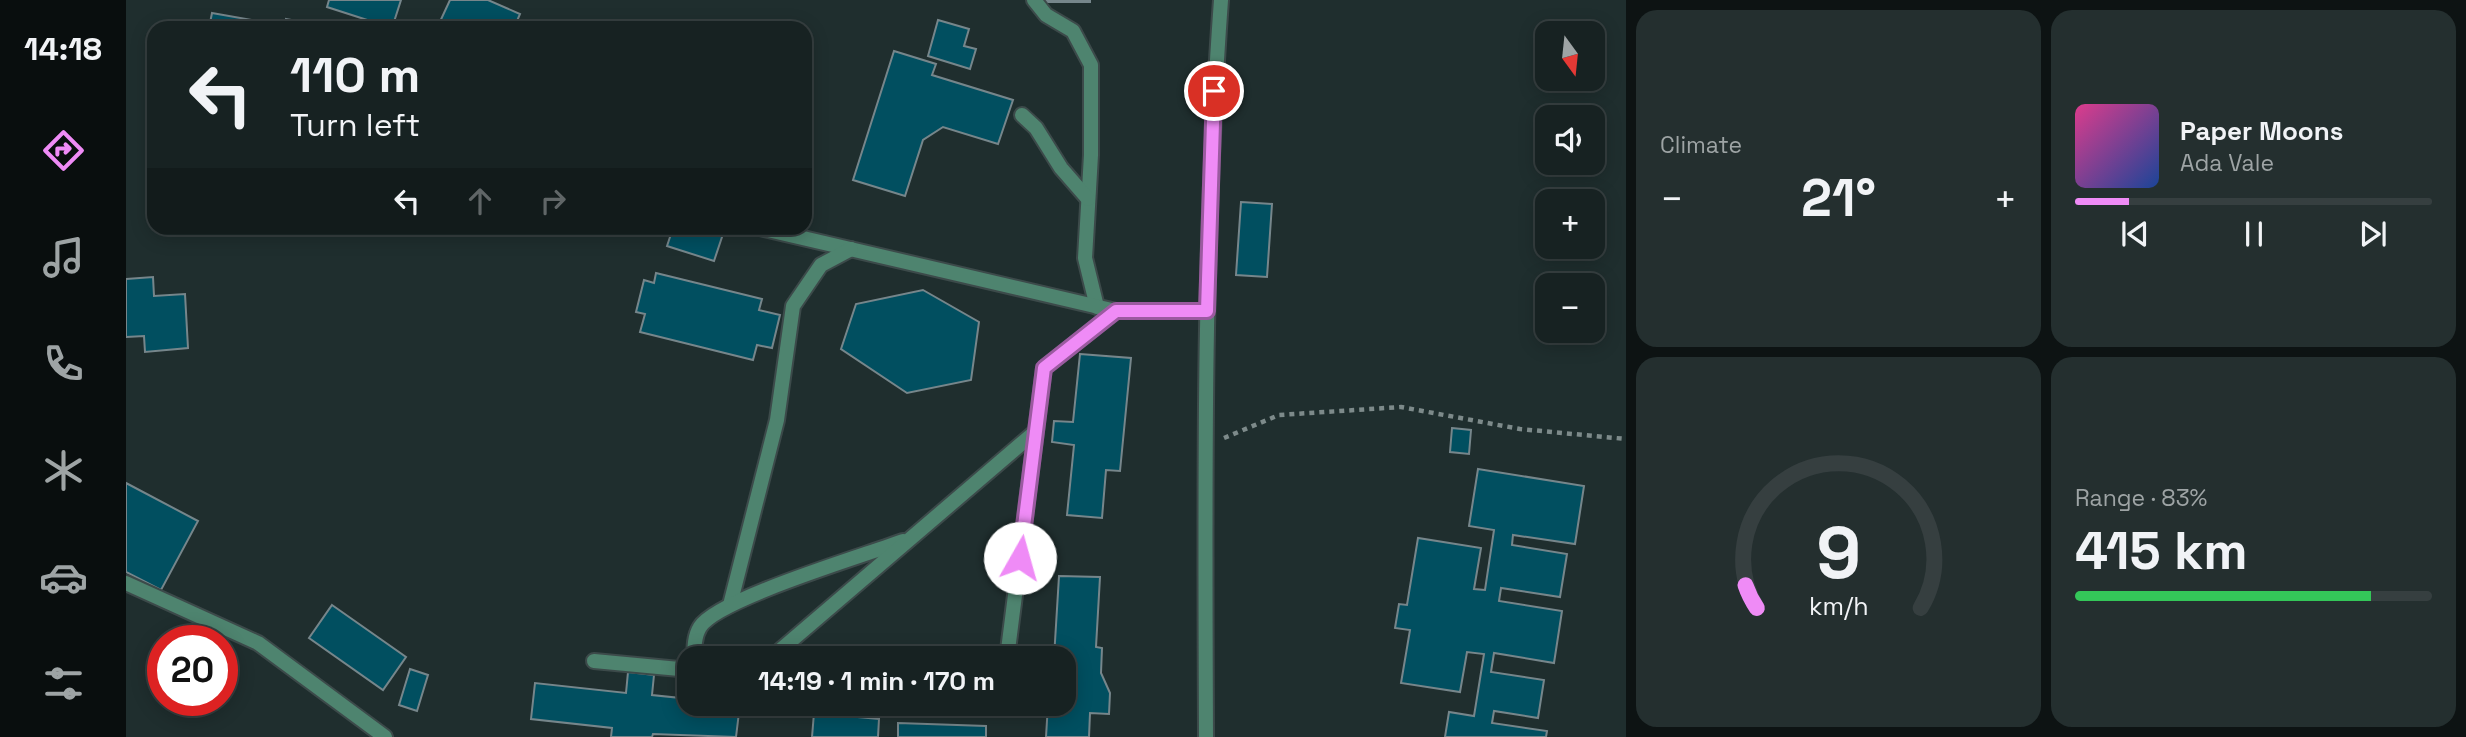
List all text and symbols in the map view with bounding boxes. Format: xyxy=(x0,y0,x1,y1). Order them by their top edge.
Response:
north arrow xyxy=(1535,21,1605,91)
map controls xyxy=(1535,21,1605,343)
text: 14:18 xyxy=(24,29,102,69)
text: 110 m xyxy=(290,44,420,106)
icon: left xyxy=(175,49,266,140)
pin xyxy=(1184,61,1244,121)
icon: arrive xyxy=(1195,72,1233,110)
text: Turn left xyxy=(290,105,420,145)
button: sound xyxy=(1535,105,1605,175)
text: Paper Moons xyxy=(2180,114,2343,148)
icon: directions xyxy=(39,126,88,175)
text: Climate xyxy=(1660,130,1742,160)
text: Ada Vale xyxy=(2180,148,2274,178)
text: 21° xyxy=(1801,165,1876,231)
text: − xyxy=(1660,175,1684,223)
text: + xyxy=(1993,175,2017,223)
icon: left xyxy=(388,182,426,220)
icon: ahead xyxy=(461,182,499,220)
icon: right xyxy=(534,182,572,220)
button: + xyxy=(1535,189,1605,259)
icon: previous xyxy=(2116,215,2154,253)
icon: pause xyxy=(2235,215,2273,253)
icon: next xyxy=(2354,215,2392,253)
icon: music xyxy=(39,233,88,282)
button: − xyxy=(1535,273,1605,343)
icon: phone xyxy=(39,339,88,388)
icon: climate xyxy=(39,446,88,495)
text: Range · 83% xyxy=(2075,483,2207,513)
text: 9 xyxy=(1816,506,1861,599)
text: 415 km xyxy=(2075,518,2248,584)
position arrow xyxy=(983,521,1057,595)
icon: car xyxy=(39,553,88,602)
text: km/h xyxy=(1809,590,1868,622)
speed limit sign: 20 xyxy=(147,625,238,716)
icon: filters xyxy=(39,659,88,708)
text: 14:19 · 1 min · 170 m xyxy=(758,664,995,698)

